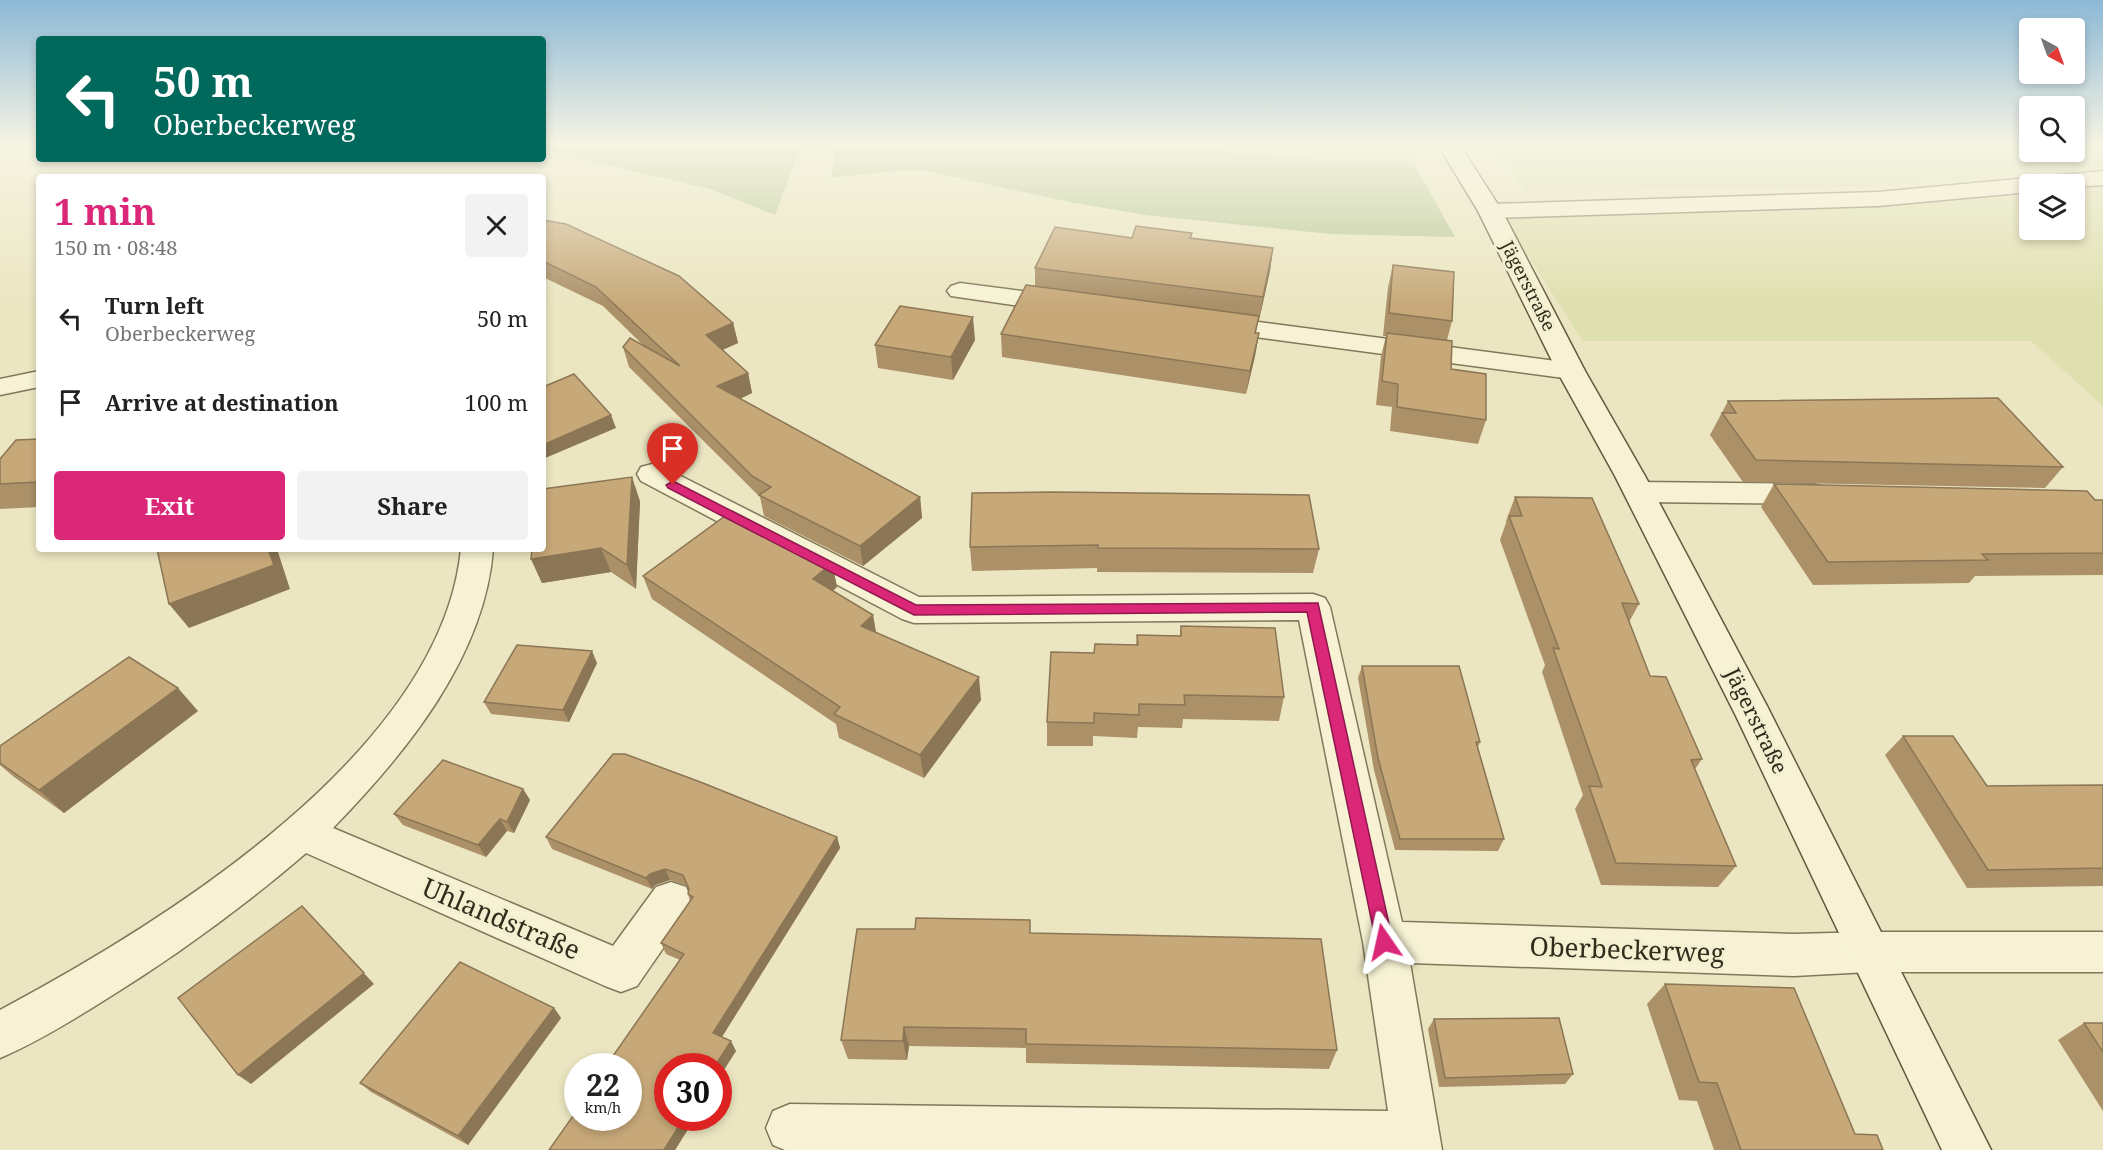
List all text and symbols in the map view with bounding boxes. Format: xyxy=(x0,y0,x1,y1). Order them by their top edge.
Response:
north arrow xyxy=(2019,18,2085,84)
map controls xyxy=(2019,18,2085,240)
text: 50 m xyxy=(153,52,253,109)
icon: left xyxy=(54,60,132,138)
button: search xyxy=(2019,96,2085,162)
text: Oberbeckerweg xyxy=(153,106,356,143)
button: layers xyxy=(2019,174,2085,240)
text: 1 min xyxy=(54,187,156,236)
button: close xyxy=(465,194,528,257)
text: 150 m · 08:48 xyxy=(54,234,177,261)
street label: Jägerstraße xyxy=(1495,235,1562,335)
text: Turn left xyxy=(105,290,204,320)
icon: left xyxy=(54,302,87,335)
text: 50 m xyxy=(477,303,528,333)
text: Oberbeckerweg xyxy=(105,320,255,347)
icon: arrive xyxy=(54,386,87,419)
text: Arrive at destination xyxy=(105,387,339,417)
text: 100 m xyxy=(465,387,528,417)
pin xyxy=(647,423,698,485)
icon: arrive xyxy=(656,432,689,465)
button: Exit xyxy=(54,471,285,540)
button: Share xyxy=(297,471,528,540)
street label: Jägerstraße xyxy=(1719,662,1795,778)
street label: Uhlandstraße xyxy=(417,869,586,968)
position arrow xyxy=(1352,910,1416,974)
street label: Oberbeckerweg xyxy=(1529,928,1725,970)
speed limit sign: 30 xyxy=(654,1053,732,1131)
text: 22 xyxy=(586,1064,620,1105)
text: km/h xyxy=(585,1097,621,1117)

